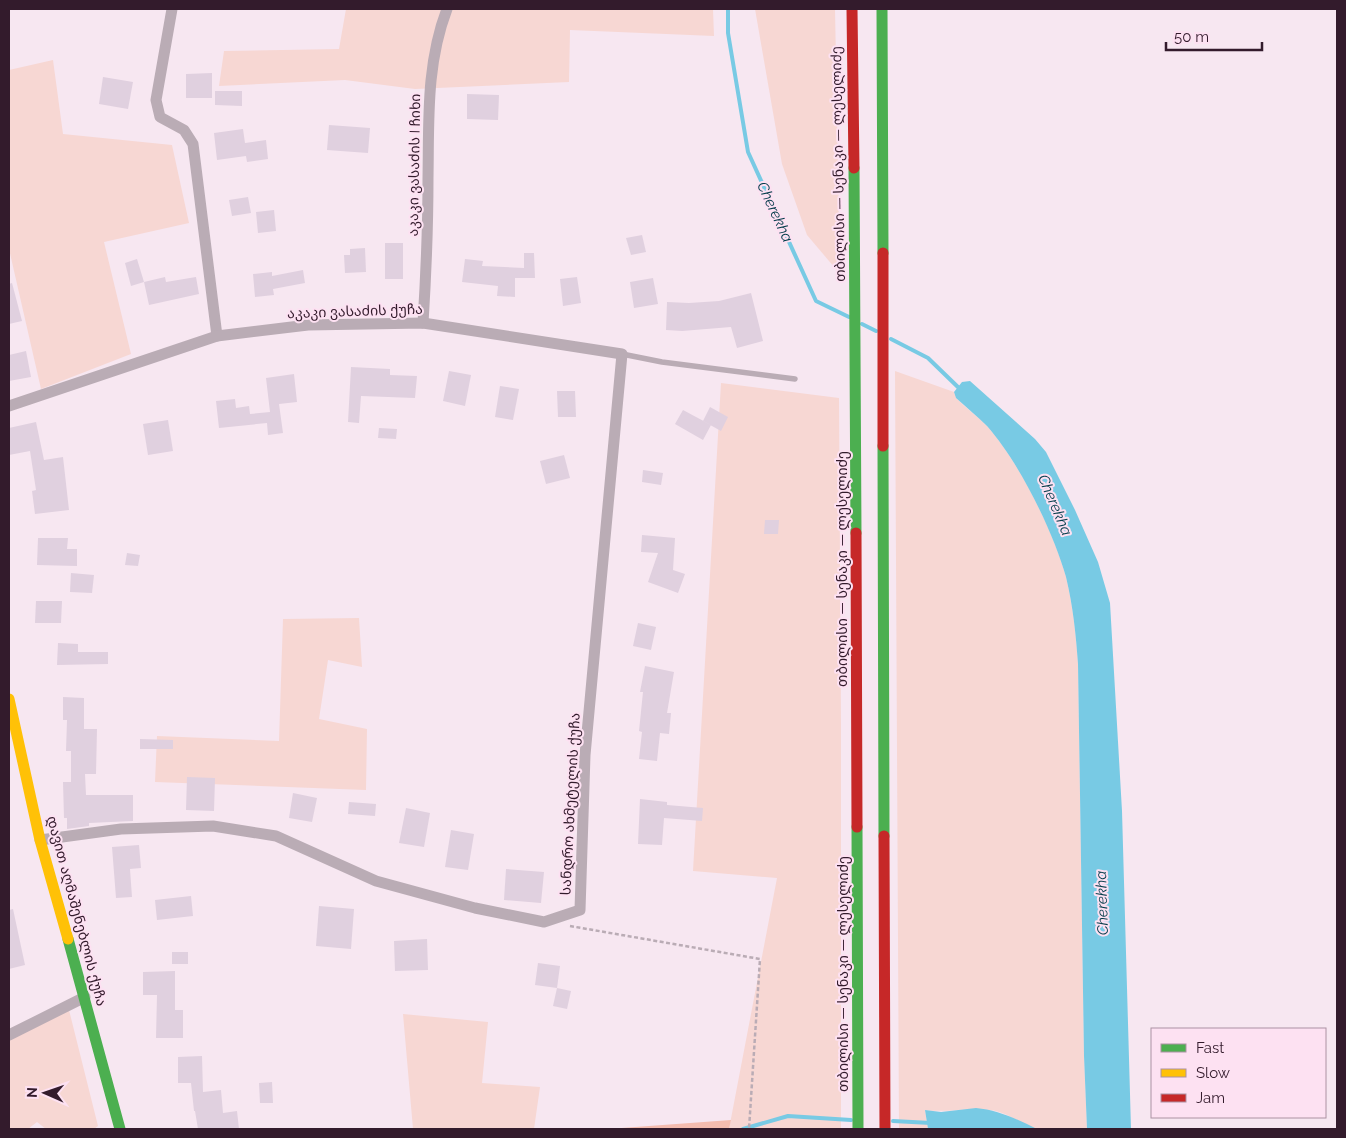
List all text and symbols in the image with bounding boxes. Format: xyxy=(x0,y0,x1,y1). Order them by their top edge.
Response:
scale bar xyxy=(1166,20,1262,52)
text: 50 m xyxy=(1174,28,1209,46)
street label: თბილისი — სენაკი — ლესელიძე xyxy=(828,46,849,282)
street label: აკაკი ვასაძის I ჩიხი xyxy=(405,93,424,237)
water label: Cherekha xyxy=(753,179,797,245)
street label: აკაკი ვასაძის ქუჩა xyxy=(287,301,423,322)
street label: თბილისი — სენაკი — ლესელიძე xyxy=(834,451,851,687)
water label: Cherekha xyxy=(1034,472,1076,538)
street label: სანდრო ახმეტელის ქუჩა xyxy=(557,712,584,896)
street label: დავით აღმაშენებლის ქუჩა xyxy=(43,814,110,1008)
street label: თბილისი — სენაკი — ლესელიძე xyxy=(835,856,852,1092)
water label: Cherekha xyxy=(1092,870,1112,936)
legend xyxy=(1151,1028,1326,1118)
text: Fast xyxy=(1196,1039,1224,1057)
text: Slow xyxy=(1196,1064,1230,1082)
north arrow xyxy=(20,1068,70,1118)
text: N xyxy=(24,1087,40,1098)
text: Jam xyxy=(1196,1089,1225,1107)

